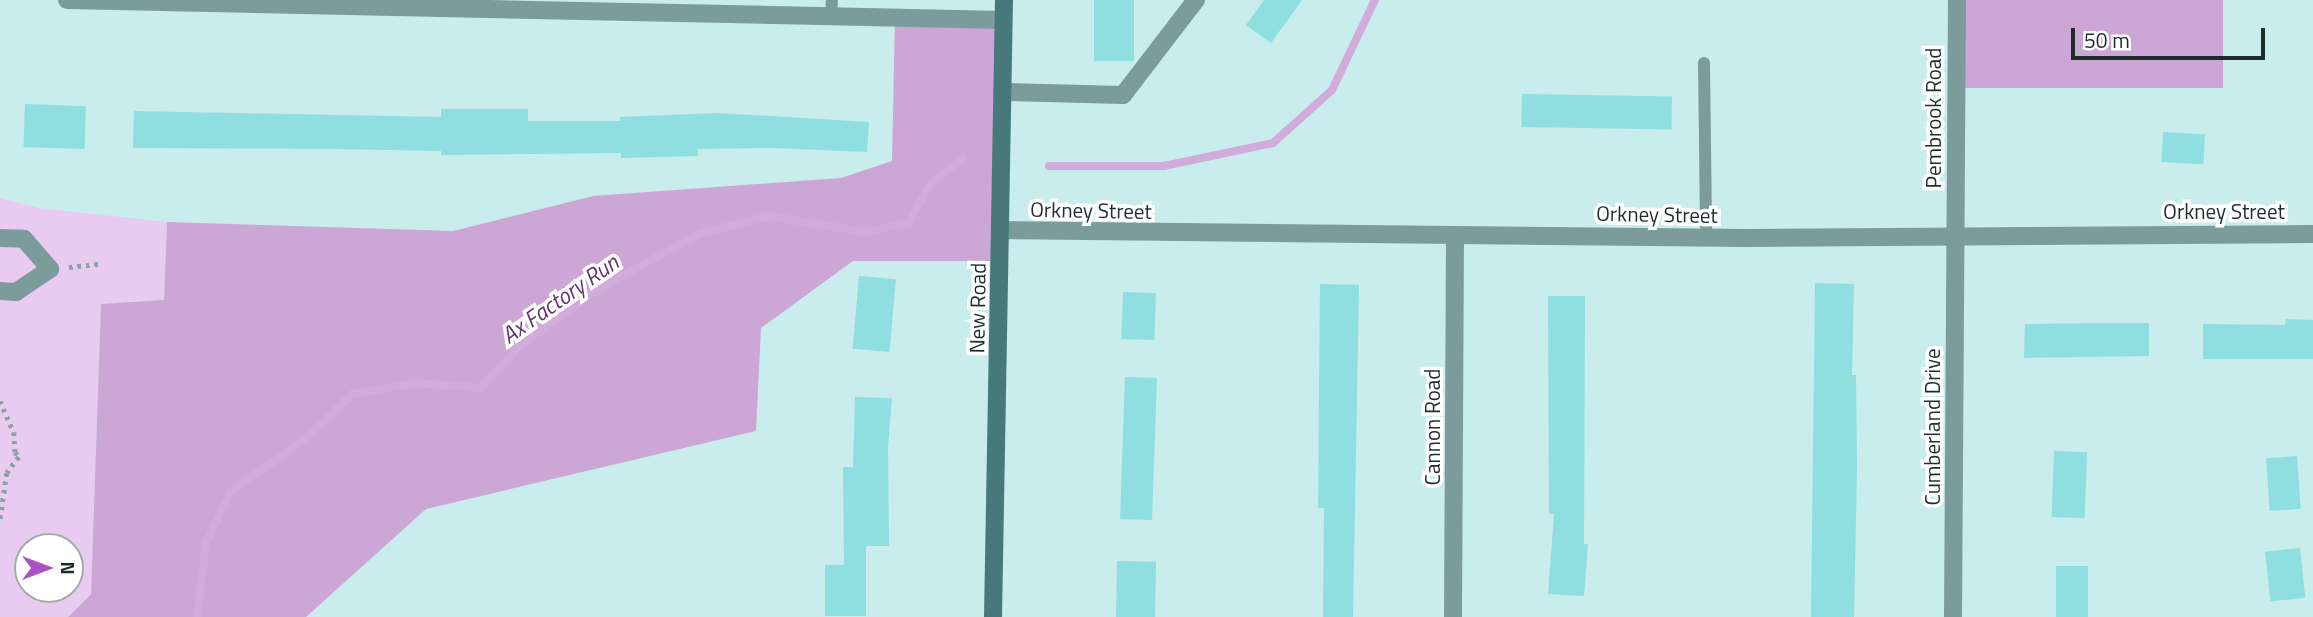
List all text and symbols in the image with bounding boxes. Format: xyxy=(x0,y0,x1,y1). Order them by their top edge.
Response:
scale bar xyxy=(2075,14,2269,58)
text: 50 m xyxy=(2084,24,2130,56)
street label: Pembrook Road xyxy=(1920,48,1946,188)
street label: Orkney Street xyxy=(1030,196,1152,224)
street label: Orkney Street xyxy=(2163,198,2285,224)
street label: Orkney Street xyxy=(1596,200,1718,228)
water label: Ax Factory Run xyxy=(496,249,624,349)
street label: New Road xyxy=(964,262,990,354)
street label: Cumberland Drive xyxy=(1919,348,1945,506)
street label: Cannon Road xyxy=(1419,369,1445,485)
north arrow xyxy=(14,533,84,603)
text: N xyxy=(54,561,83,575)

